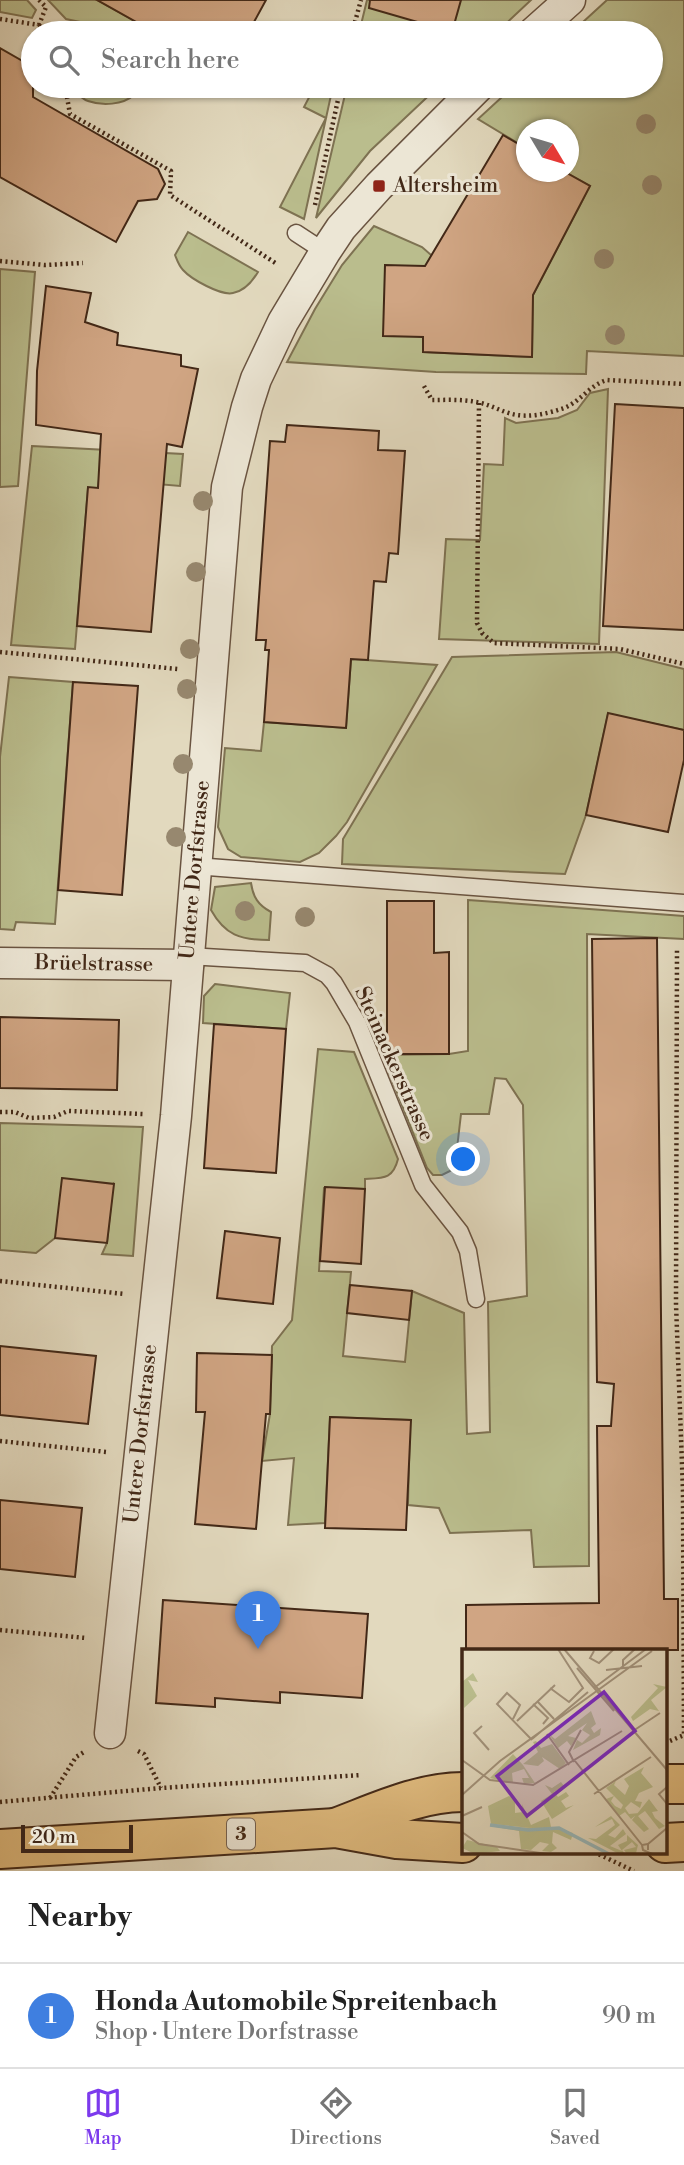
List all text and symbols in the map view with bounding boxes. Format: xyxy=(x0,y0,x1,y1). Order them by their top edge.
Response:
search box xyxy=(21,21,663,98)
icon: search xyxy=(45,41,83,79)
text: Search here xyxy=(101,44,240,76)
north arrow xyxy=(516,119,579,182)
place label: Altersheim xyxy=(392,173,498,199)
marker: Altersheim xyxy=(371,178,387,194)
street label: Untere Dorfstrasse xyxy=(174,779,216,961)
street label: Brüelstrasse xyxy=(33,950,154,978)
street label: Steinackerstrasse xyxy=(348,983,440,1145)
your location xyxy=(446,1142,480,1176)
street label: Untere Dorfstrasse xyxy=(119,1343,163,1525)
pin: 1 xyxy=(235,1591,281,1649)
inset map xyxy=(462,1649,666,1854)
road number: 3 xyxy=(227,1818,255,1850)
scale bar xyxy=(21,1822,133,1854)
text: 20 m xyxy=(32,1825,76,1849)
text: Nearby xyxy=(28,1898,132,1936)
text: Honda Automobile Spreitenbach xyxy=(95,1986,497,2018)
text: 1 xyxy=(45,2002,57,2030)
text: 90 m xyxy=(602,2002,656,2030)
text: Shop · Untere Dorfstrasse xyxy=(95,2018,359,2046)
tab: Map xyxy=(84,2084,122,2150)
tab: Directions xyxy=(290,2084,382,2150)
tab: Saved xyxy=(550,2084,600,2150)

